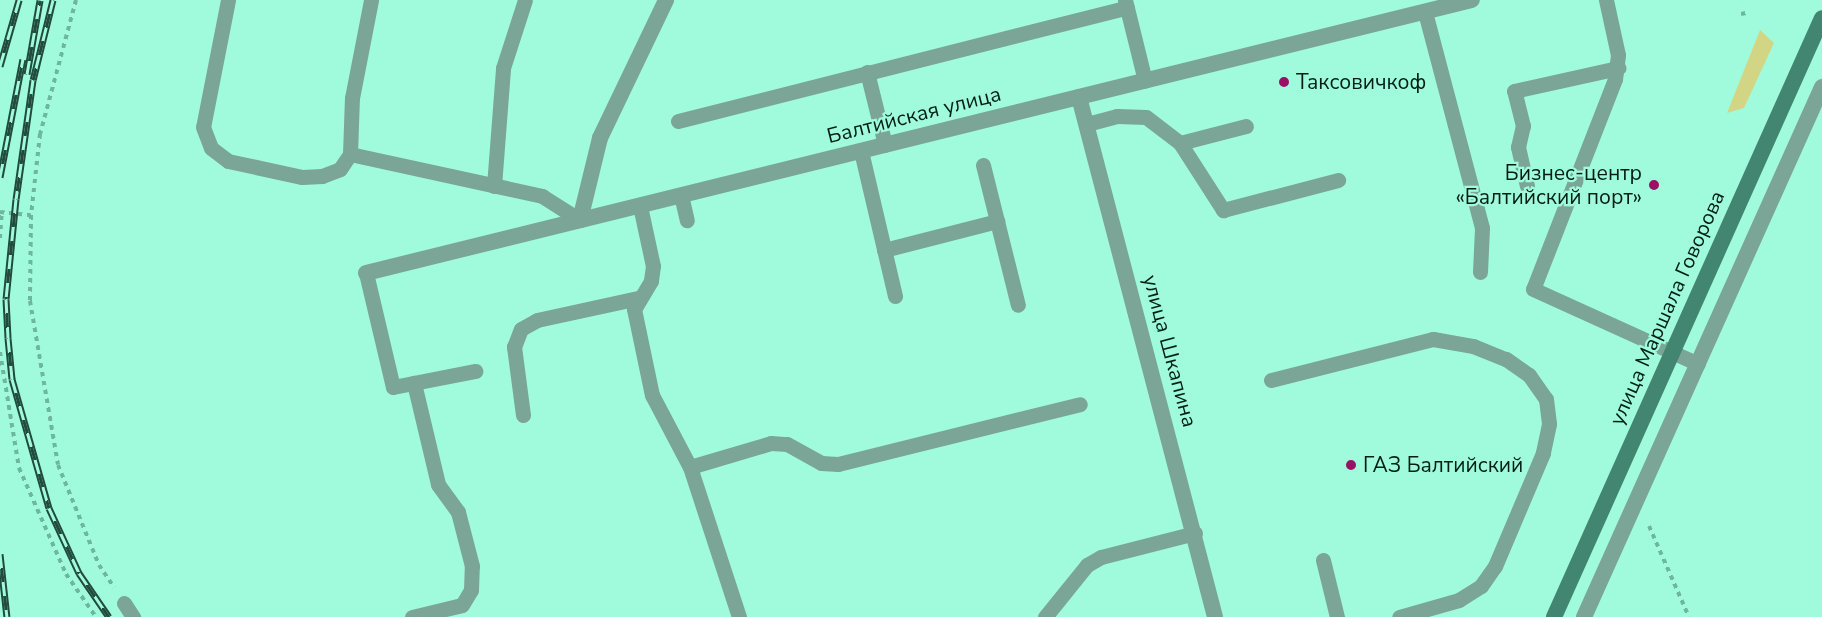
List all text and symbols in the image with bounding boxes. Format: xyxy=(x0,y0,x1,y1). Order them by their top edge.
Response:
place label: Таксовичкоф xyxy=(1296,69,1426,95)
marker: Таксовичкоф xyxy=(1277,75,1291,89)
street label: Балтийская улица xyxy=(824,81,1004,149)
place label: Бизнес-центр «Балтийский порт» xyxy=(1456,160,1642,210)
marker: Бизнес-центр «Балтийский порт» xyxy=(1647,178,1661,192)
street label: улица Маршала Говорова xyxy=(1604,187,1730,429)
street label: улица Шкапина xyxy=(1138,272,1202,430)
place label: ГАЗ Балтийский xyxy=(1363,452,1523,478)
marker: ГАЗ Балтийский xyxy=(1344,458,1358,472)

